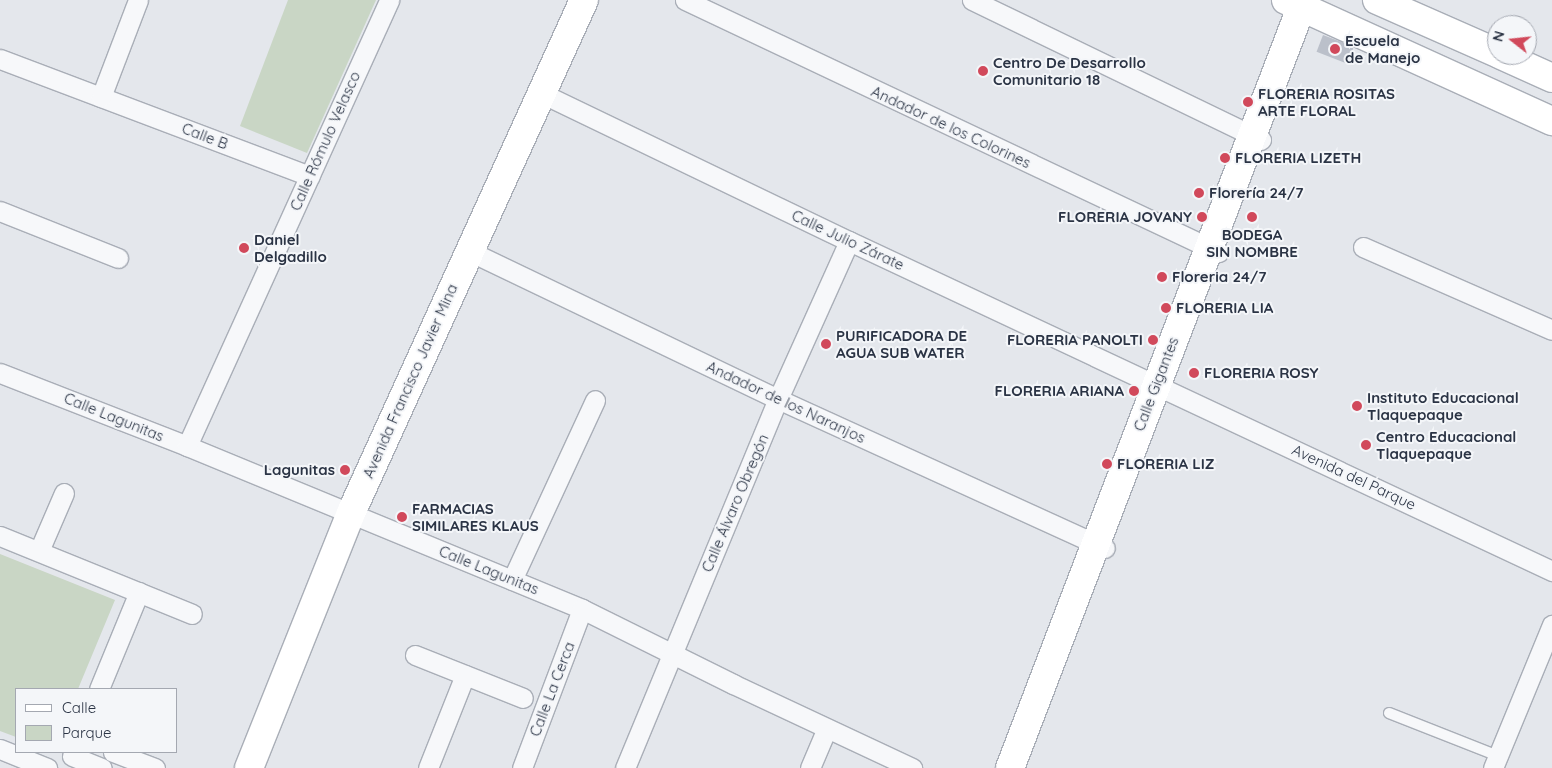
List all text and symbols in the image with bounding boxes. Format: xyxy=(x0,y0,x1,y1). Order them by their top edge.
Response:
north arrow xyxy=(1487,15,1537,65)
text: N xyxy=(1488,29,1509,44)
place label: Escuela de Manejo xyxy=(1345,31,1420,66)
marker: Escuela de Manejo xyxy=(1329,43,1341,55)
place label: Centro De Desarrollo Comunitario 18 xyxy=(993,53,1146,88)
marker: Centro De Desarrollo Comunitario 18 xyxy=(977,65,989,77)
street label: Calle Rómulo Velasco xyxy=(286,69,364,213)
street label: Andador de los Colorines xyxy=(868,82,1034,172)
place label: FLORERIA ROSITAS ARTE FLORAL xyxy=(1258,84,1395,119)
marker: FLORERIA ROSITAS ARTE FLORAL xyxy=(1242,96,1254,108)
street label: Calle B xyxy=(179,119,231,153)
place label: FLORERIA LIZETH xyxy=(1235,149,1361,167)
marker: FLORERIA LIZETH xyxy=(1219,152,1231,164)
place label: Florería 24/7 xyxy=(1209,184,1303,202)
marker: Florería 24/7 xyxy=(1193,187,1205,199)
street label: Calle Julio Zárate xyxy=(789,206,907,274)
place label: FLORERIA JOVANY xyxy=(1058,208,1192,226)
marker: FLORERIA JOVANY xyxy=(1196,211,1208,223)
marker: BODEGA SIN NOMBRE xyxy=(1246,211,1258,223)
place label: BODEGA SIN NOMBRE xyxy=(1206,225,1298,260)
place label: Daniel Delgadillo xyxy=(254,230,327,265)
marker: Daniel Delgadillo xyxy=(238,242,250,254)
place label: Floreria 24/7 xyxy=(1172,268,1266,286)
marker: Floreria 24/7 xyxy=(1156,271,1168,283)
street label: Avenida Francisco Javier Mina xyxy=(359,281,461,481)
place label: FLORERIA LIA xyxy=(1176,299,1273,317)
marker: FLORERIA LIA xyxy=(1160,302,1172,314)
place label: PURIFICADORA DE AGUA SUB WATER xyxy=(836,326,967,361)
place label: FLORERIA PANOLTI xyxy=(1007,331,1143,349)
street label: Calle Gigantes xyxy=(1130,334,1182,434)
marker: FLORERIA PANOLTI xyxy=(1147,334,1159,346)
marker: PURIFICADORA DE AGUA SUB WATER xyxy=(820,338,832,350)
street label: Andador de los Naranjos xyxy=(704,357,868,447)
place label: FLORERIA ROSY xyxy=(1204,364,1318,382)
marker: FLORERIA ROSY xyxy=(1188,367,1200,379)
place label: FLORERIA ARIANA xyxy=(995,382,1124,400)
marker: FLORERIA ARIANA xyxy=(1128,385,1140,397)
place label: Instituto Educacional Tlaquepaque xyxy=(1367,388,1519,423)
street label: Calle Lagunitas xyxy=(61,389,167,445)
marker: Instituto Educacional Tlaquepaque xyxy=(1351,400,1363,412)
place label: Centro Educacional Tlaquepaque xyxy=(1376,427,1516,462)
street label: Calle Álvaro Obregón xyxy=(698,431,772,575)
marker: Centro Educacional Tlaquepaque xyxy=(1360,439,1372,451)
street label: Avenida del Parque xyxy=(1289,440,1419,514)
place label: FLORERIA LIZ xyxy=(1117,455,1214,473)
marker: FLORERIA LIZ xyxy=(1101,458,1113,470)
place label: Lagunitas xyxy=(264,461,335,479)
marker: Lagunitas xyxy=(339,464,351,476)
place label: FARMACIAS SIMILARES KLAUS xyxy=(412,499,539,534)
marker: FARMACIAS SIMILARES KLAUS xyxy=(396,511,408,523)
street label: Calle Lagunitas xyxy=(436,542,542,598)
street label: Calle La Cerca xyxy=(526,639,578,739)
legend xyxy=(15,688,178,753)
text: Calle xyxy=(62,698,96,717)
text: Parque xyxy=(62,723,112,742)

